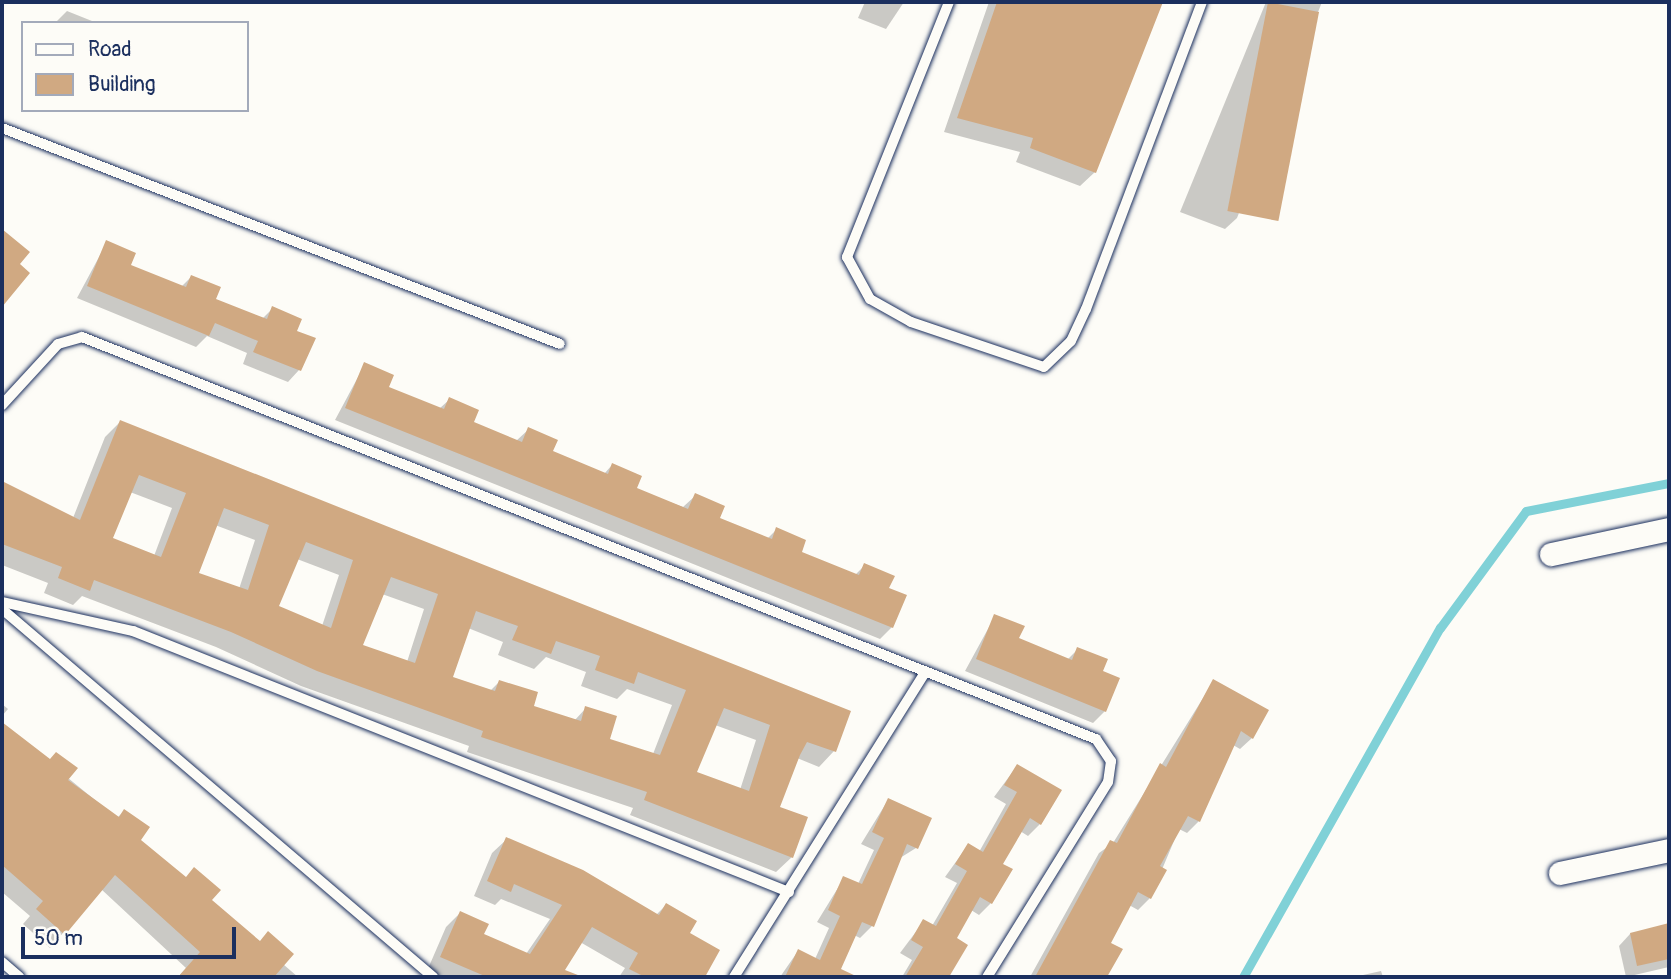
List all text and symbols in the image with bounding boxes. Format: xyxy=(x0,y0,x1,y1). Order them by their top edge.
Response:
legend xyxy=(21,21,248,112)
text: Road xyxy=(88,36,132,63)
text: Building xyxy=(88,71,155,98)
scale bar xyxy=(24,912,240,956)
text: 50 m xyxy=(34,925,83,952)

